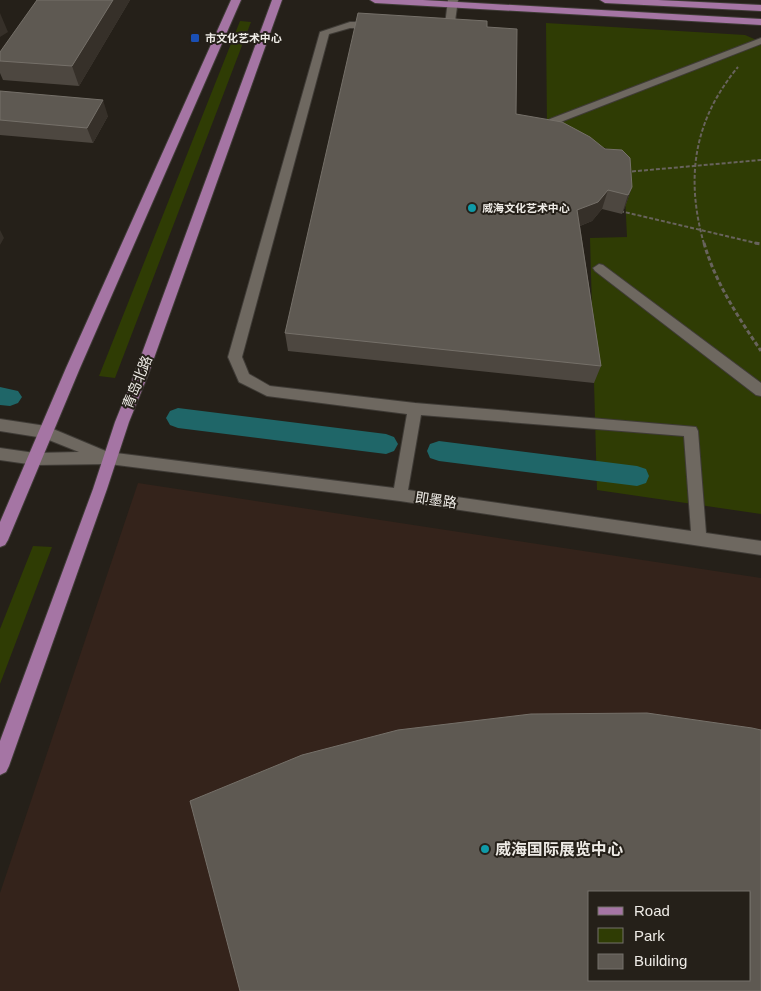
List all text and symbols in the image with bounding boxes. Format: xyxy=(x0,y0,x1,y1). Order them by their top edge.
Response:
marker: 市文化艺术中心 xyxy=(189,32,201,44)
place label: 市文化艺术中心 xyxy=(205,32,282,44)
marker: 威海文化艺术中心 xyxy=(466,202,478,214)
place label: 威海文化艺术中心 xyxy=(482,202,570,214)
street label: 青岛北路 xyxy=(119,353,155,411)
street label: 即墨路 xyxy=(414,489,458,511)
place label: 威海国际展览中心 xyxy=(495,840,623,858)
marker: 威海国际展览中心 xyxy=(479,843,491,855)
legend xyxy=(588,891,751,981)
text: Road xyxy=(634,902,670,919)
text: Park xyxy=(634,927,665,944)
text: Building xyxy=(634,952,687,969)

